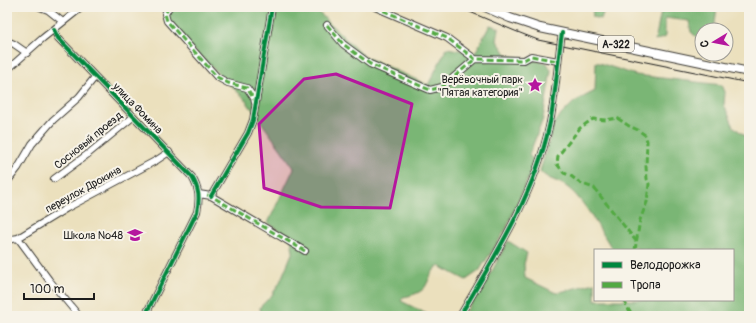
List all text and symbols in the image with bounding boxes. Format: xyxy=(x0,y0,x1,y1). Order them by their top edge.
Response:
north arrow xyxy=(694,22,734,62)
road number: А-322 xyxy=(598,36,634,52)
text: С xyxy=(698,39,712,48)
place label: Верёвочный парк "Пятая категория" xyxy=(437,73,523,99)
place icon: Верёвочный парк "Пятая категория" xyxy=(526,76,544,94)
street label: улица Фомина xyxy=(109,79,165,137)
street label: Сосновый проезд xyxy=(52,109,125,172)
street label: переулок Дрокина xyxy=(43,163,124,216)
school or university icon: Школа №48 xyxy=(126,226,144,244)
place label: Школа №48 xyxy=(64,229,123,242)
legend xyxy=(594,249,734,301)
text: Велодорожка xyxy=(630,258,701,273)
scale bar xyxy=(24,275,94,301)
text: Тропа xyxy=(630,278,661,293)
text: 100 m xyxy=(30,282,65,297)

